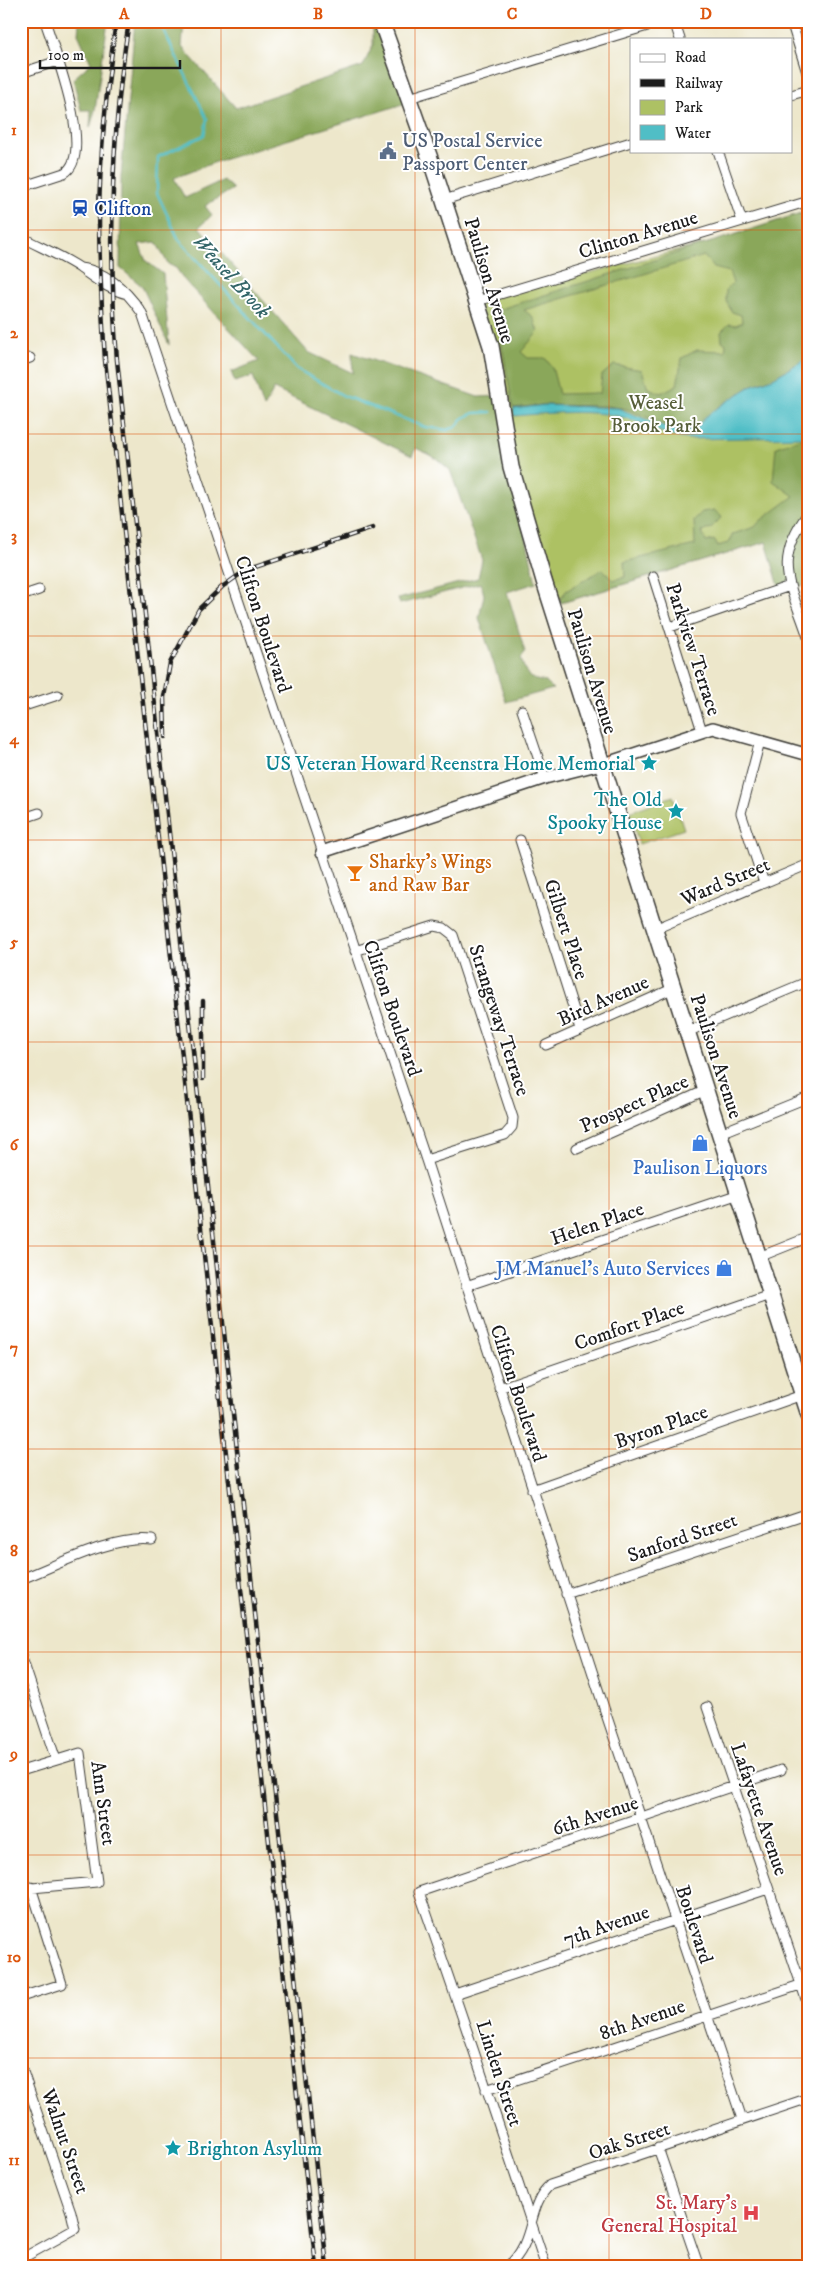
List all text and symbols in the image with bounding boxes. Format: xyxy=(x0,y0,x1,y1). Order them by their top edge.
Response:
text: A xyxy=(118,4,130,24)
text: B xyxy=(313,4,323,24)
text: C xyxy=(507,4,517,24)
text: D xyxy=(700,4,712,24)
scale bar xyxy=(40,38,180,70)
legend xyxy=(630,38,792,152)
text: 100 m xyxy=(48,46,84,65)
text: Road xyxy=(675,48,707,67)
text: Railway xyxy=(675,74,723,93)
text: Park xyxy=(675,98,704,117)
text: 1 xyxy=(11,120,17,140)
text: Water xyxy=(674,124,711,143)
place label: US Postal Service Passport Center xyxy=(402,129,542,177)
public building icon: US Postal Service Passport Center xyxy=(378,141,398,161)
place label: Clifton xyxy=(94,197,152,222)
station icon: Clifton xyxy=(70,198,90,218)
street label: Clinton Avenue xyxy=(576,205,701,265)
street label: Paulison Avenue xyxy=(458,215,519,346)
water label: Weasel Brook xyxy=(187,229,276,324)
text: 2 xyxy=(10,323,19,343)
park label: Weasel Brook Park xyxy=(611,391,702,439)
text: 3 xyxy=(11,526,17,546)
street label: Clifton Boulevard xyxy=(229,553,297,696)
street label: Parkview Terrace xyxy=(659,580,726,719)
street label: Paulison Avenue xyxy=(561,606,622,737)
text: 4 xyxy=(8,729,19,749)
place label: US Veteran Howard Reenstra Home Memorial xyxy=(265,752,635,777)
place icon: US Veteran Howard Reenstra Home Memorial xyxy=(639,753,659,773)
place label: The Old Spooky House xyxy=(548,788,662,836)
place icon: The Old Spooky House xyxy=(666,801,686,821)
place label: Sharky's Wings and Raw Bar xyxy=(369,850,492,898)
street label: Ward Street xyxy=(676,852,774,913)
bar icon: Sharky's Wings and Raw Bar xyxy=(345,863,365,883)
street label: Gilbert Place xyxy=(538,876,594,983)
text: 5 xyxy=(9,932,18,952)
street label: Clifton Boulevard xyxy=(357,937,427,1080)
street label: Strangeway Terrace xyxy=(462,942,535,1099)
street label: Bird Avenue xyxy=(554,970,653,1033)
street label: Paulison Avenue xyxy=(684,991,748,1122)
street label: Prospect Place xyxy=(577,1069,693,1139)
shop icon: Paulison Liquors xyxy=(690,1133,710,1153)
text: 6 xyxy=(10,1135,20,1155)
place label: Paulison Liquors xyxy=(633,1156,768,1181)
street label: Helen Place xyxy=(548,1197,647,1252)
place label: JM Manuel's Auto Services xyxy=(494,1257,710,1282)
shop icon: JM Manuel's Auto Services xyxy=(714,1258,734,1278)
street label: Comfort Place xyxy=(571,1296,688,1357)
street label: Clifton Boulevard xyxy=(484,1322,552,1465)
text: 7 xyxy=(10,1338,18,1358)
street label: Byron Place xyxy=(612,1400,711,1455)
street label: Sanford Street xyxy=(624,1508,741,1569)
text: 8 xyxy=(10,1541,18,1561)
street label: Lafayette Avenue xyxy=(724,1740,793,1879)
text: 9 xyxy=(9,1744,18,1764)
street label: Ann Street xyxy=(84,1759,121,1847)
street label: 6th Avenue xyxy=(549,1791,642,1842)
street label: Boulevard xyxy=(669,1882,718,1967)
street label: 7th Avenue xyxy=(560,1900,653,1953)
text: 10 xyxy=(7,1947,22,1967)
street label: 8th Avenue xyxy=(596,1994,689,2047)
street label: Linden Street xyxy=(470,2017,527,2130)
street label: Walnut Street xyxy=(35,2085,94,2197)
street label: Oak Street xyxy=(586,2117,673,2166)
place label: Brighton Asylum xyxy=(187,2137,322,2162)
place icon: Brighton Asylum xyxy=(163,2138,183,2158)
text: 11 xyxy=(8,2150,20,2170)
place label: St. Mary's General Hospital xyxy=(601,2191,737,2239)
hospital icon: St. Mary's General Hospital xyxy=(741,2203,761,2223)

